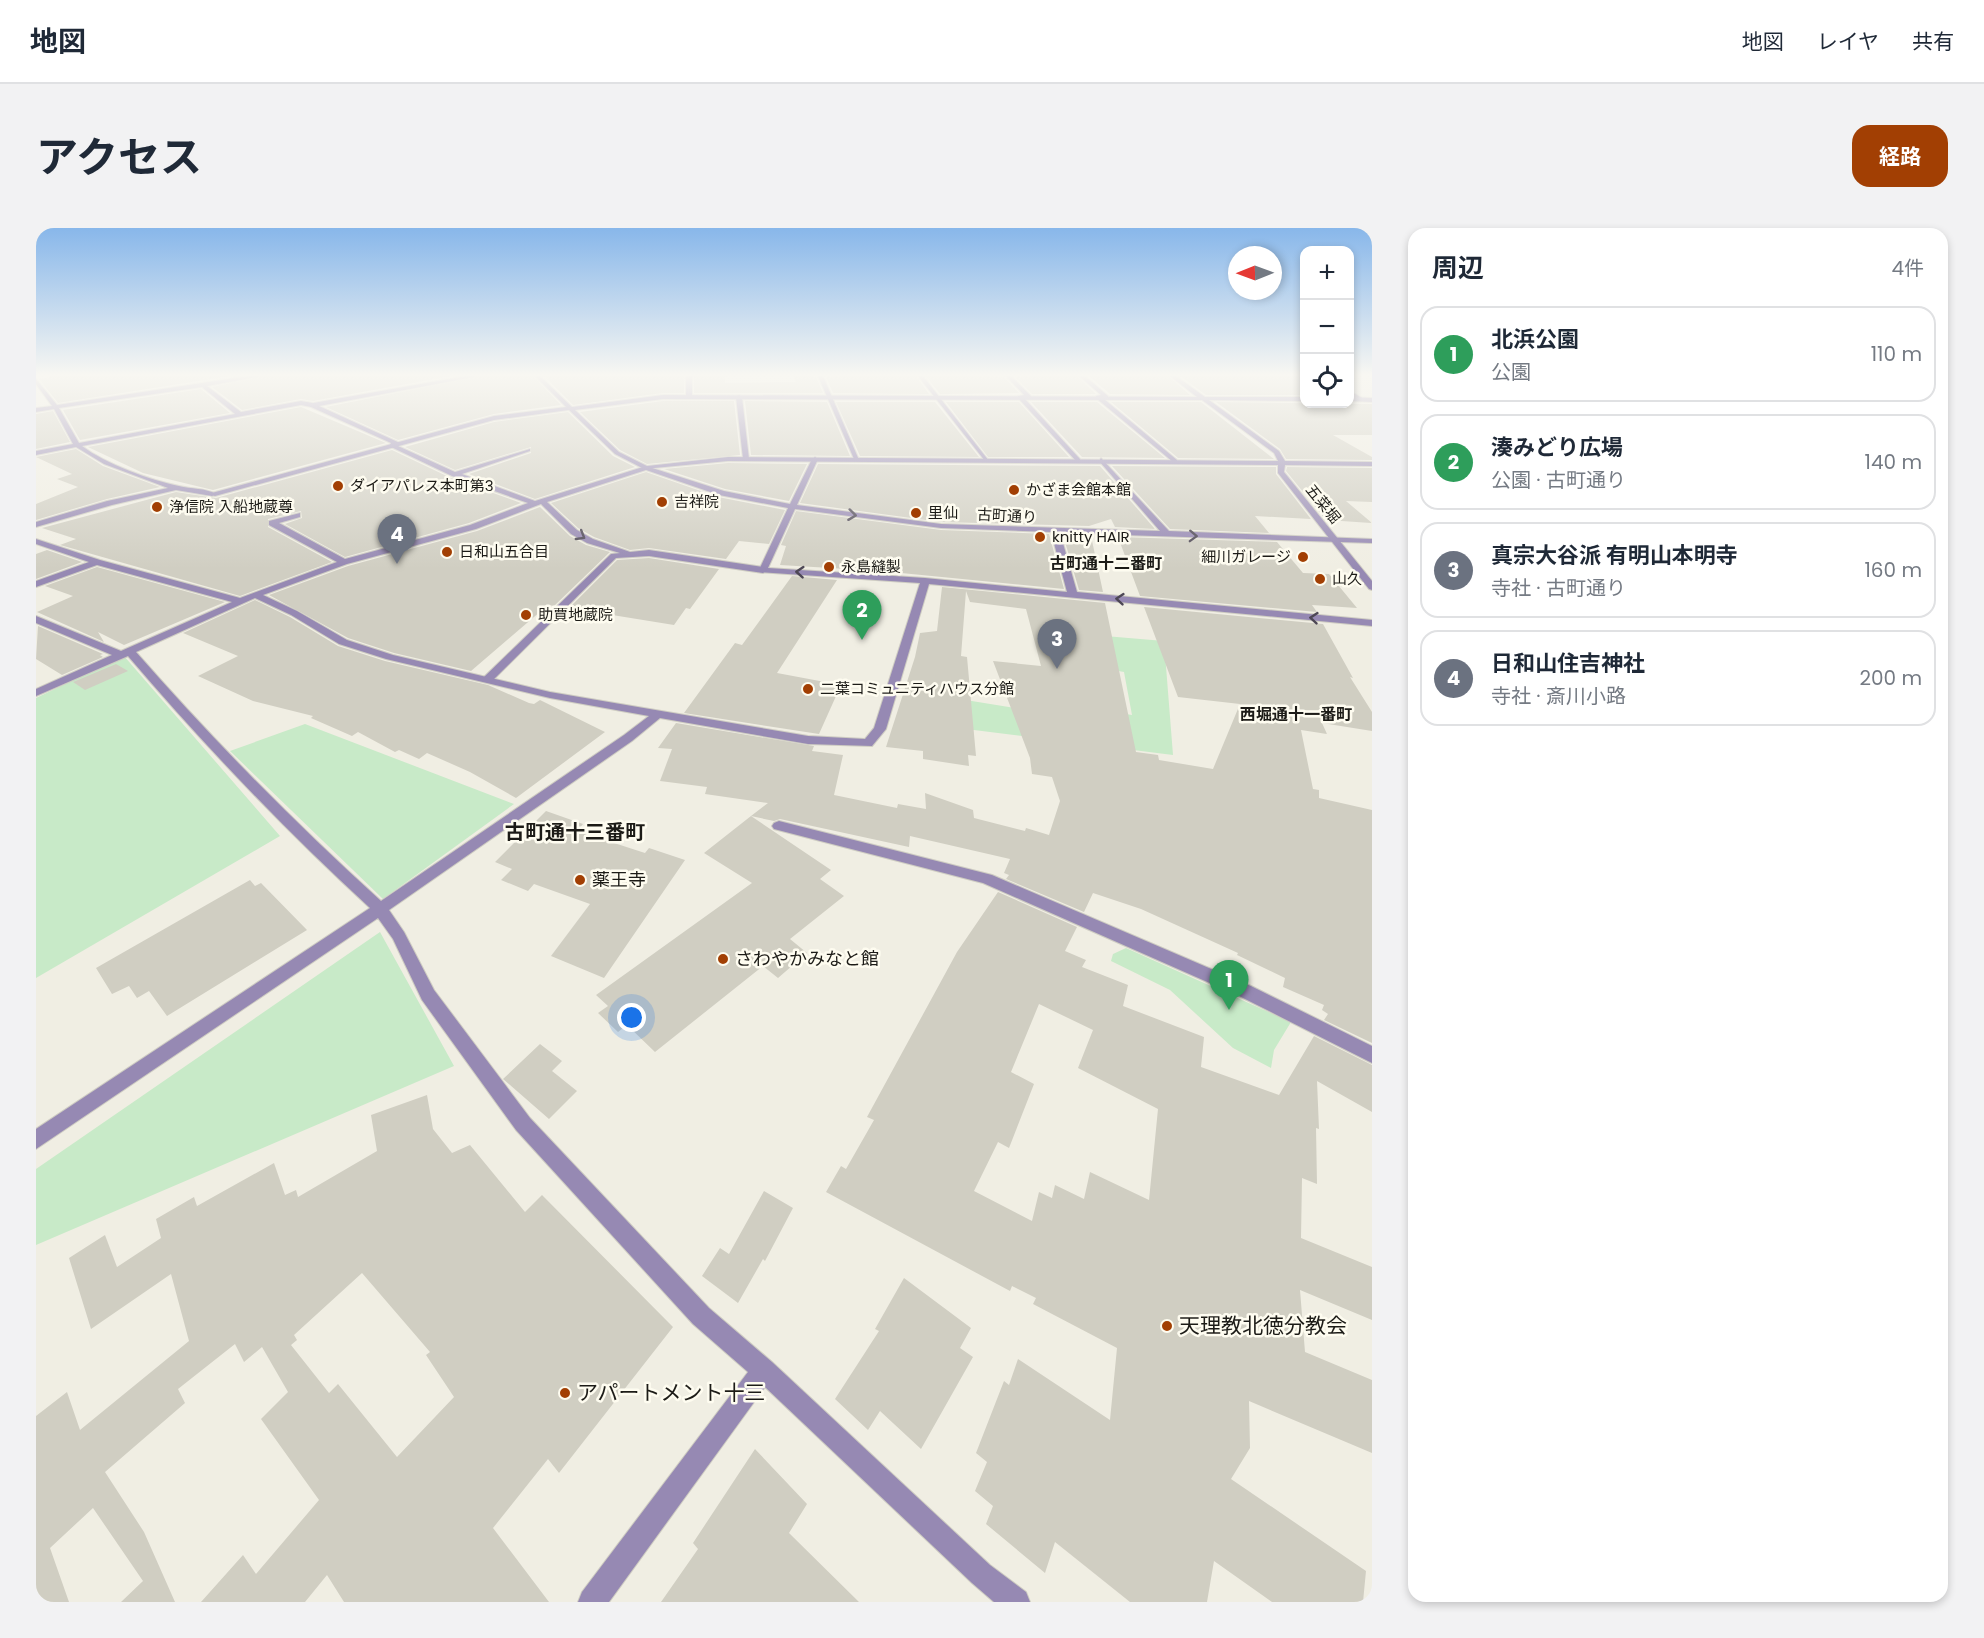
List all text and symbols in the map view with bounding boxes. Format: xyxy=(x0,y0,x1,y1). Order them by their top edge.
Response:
text: 地図 xyxy=(30,22,86,61)
text: 地図 xyxy=(1742,27,1784,56)
text: レイヤ xyxy=(1817,27,1879,56)
text: 共有 xyxy=(1912,27,1954,56)
button: 経路 xyxy=(1852,125,1948,187)
text: アクセス xyxy=(36,128,202,187)
north arrow xyxy=(1228,246,1282,300)
map controls xyxy=(1300,246,1354,408)
button: + xyxy=(1300,246,1354,300)
text: 周辺 xyxy=(1432,250,1484,286)
text: 4件 xyxy=(1891,254,1924,282)
button: − xyxy=(1300,300,1354,354)
text: 北浜公園 xyxy=(1491,324,1579,355)
text: 1 xyxy=(1450,340,1457,368)
text: 110 m xyxy=(1871,340,1922,368)
button: locate xyxy=(1300,354,1354,408)
text: 公園 xyxy=(1491,358,1531,386)
text: 湊みどり広場 xyxy=(1491,432,1623,463)
text: 2 xyxy=(1448,448,1459,476)
text: 140 m xyxy=(1865,448,1922,476)
text: 公園 · 古町通り xyxy=(1491,466,1626,494)
place label: ダイアパレス本町第3 xyxy=(350,475,494,496)
marker: ダイアパレス本町第3 xyxy=(331,479,345,493)
place label: かざま会館本館 xyxy=(1026,479,1131,500)
street label: 五菜堀 xyxy=(1301,480,1346,528)
marker: かざま会館本館 xyxy=(1007,483,1021,497)
place label: 吉祥院 xyxy=(674,491,719,512)
marker: 吉祥院 xyxy=(655,495,669,509)
place label: 浄信院 入船地蔵尊 xyxy=(169,496,293,517)
marker: 浄信院 入船地蔵尊 xyxy=(150,500,164,514)
place label: 里仙 xyxy=(928,502,958,523)
street label: 古町通り xyxy=(977,503,1038,528)
marker: 里仙 xyxy=(909,506,923,520)
one-way arrow xyxy=(847,508,856,520)
pin: 4 xyxy=(378,514,416,564)
place label: knitty HAIR xyxy=(1052,526,1130,547)
one-way arrow xyxy=(575,529,585,540)
marker: knitty HAIR xyxy=(1033,530,1047,544)
one-way arrow xyxy=(1188,530,1197,542)
text: 真宗大谷派 有明山本明寺 xyxy=(1491,540,1738,571)
place label: 日和山五合目 xyxy=(459,541,549,562)
marker: 日和山五合目 xyxy=(440,545,454,559)
place label: 細川ガレージ xyxy=(1201,546,1291,567)
marker: 細川ガレージ xyxy=(1296,550,1310,564)
district label: 古町通十二番町 xyxy=(1050,552,1162,575)
place label: 永島縫製 xyxy=(841,556,901,577)
text: 3 xyxy=(1447,556,1460,584)
text: 160 m xyxy=(1864,556,1922,584)
marker: 永島縫製 xyxy=(822,560,836,574)
one-way arrow xyxy=(795,566,804,579)
place label: 山久 xyxy=(1332,568,1362,589)
marker: 山久 xyxy=(1313,572,1327,586)
text: 寺社 · 古町通り xyxy=(1491,574,1626,602)
pin: 2 xyxy=(842,590,882,640)
one-way arrow xyxy=(1115,593,1124,606)
place label: 助賈地蔵院 xyxy=(538,604,613,625)
marker: 助賈地蔵院 xyxy=(519,608,533,622)
one-way arrow xyxy=(1309,612,1318,625)
pin: 3 xyxy=(1038,620,1076,669)
text: 日和山住吉神社 xyxy=(1491,648,1645,679)
text: 4 xyxy=(1447,664,1460,692)
text: 200 m xyxy=(1859,664,1922,692)
place label: 二葉コミュニティハウス分館 xyxy=(820,678,1014,699)
marker: 二葉コミュニティハウス分館 xyxy=(801,682,815,696)
text: 寺社 · 斎川小路 xyxy=(1491,682,1626,710)
district label: 西堀通十一番町 xyxy=(1240,703,1352,726)
district label: 古町通十三番町 xyxy=(505,818,645,846)
place label: 薬王寺 xyxy=(592,867,646,892)
marker: 薬王寺 xyxy=(573,873,587,887)
place label: さわやかみなと館 xyxy=(735,946,879,971)
marker: さわやかみなと館 xyxy=(716,952,730,966)
pin: 1 xyxy=(1210,960,1248,1010)
your location xyxy=(617,1003,646,1032)
place label: 天理教北徳分教会 xyxy=(1179,1311,1347,1340)
marker: 天理教北徳分教会 xyxy=(1160,1319,1174,1333)
place label: アパートメント十三 xyxy=(577,1378,766,1407)
marker: アパートメント十三 xyxy=(558,1386,572,1400)

